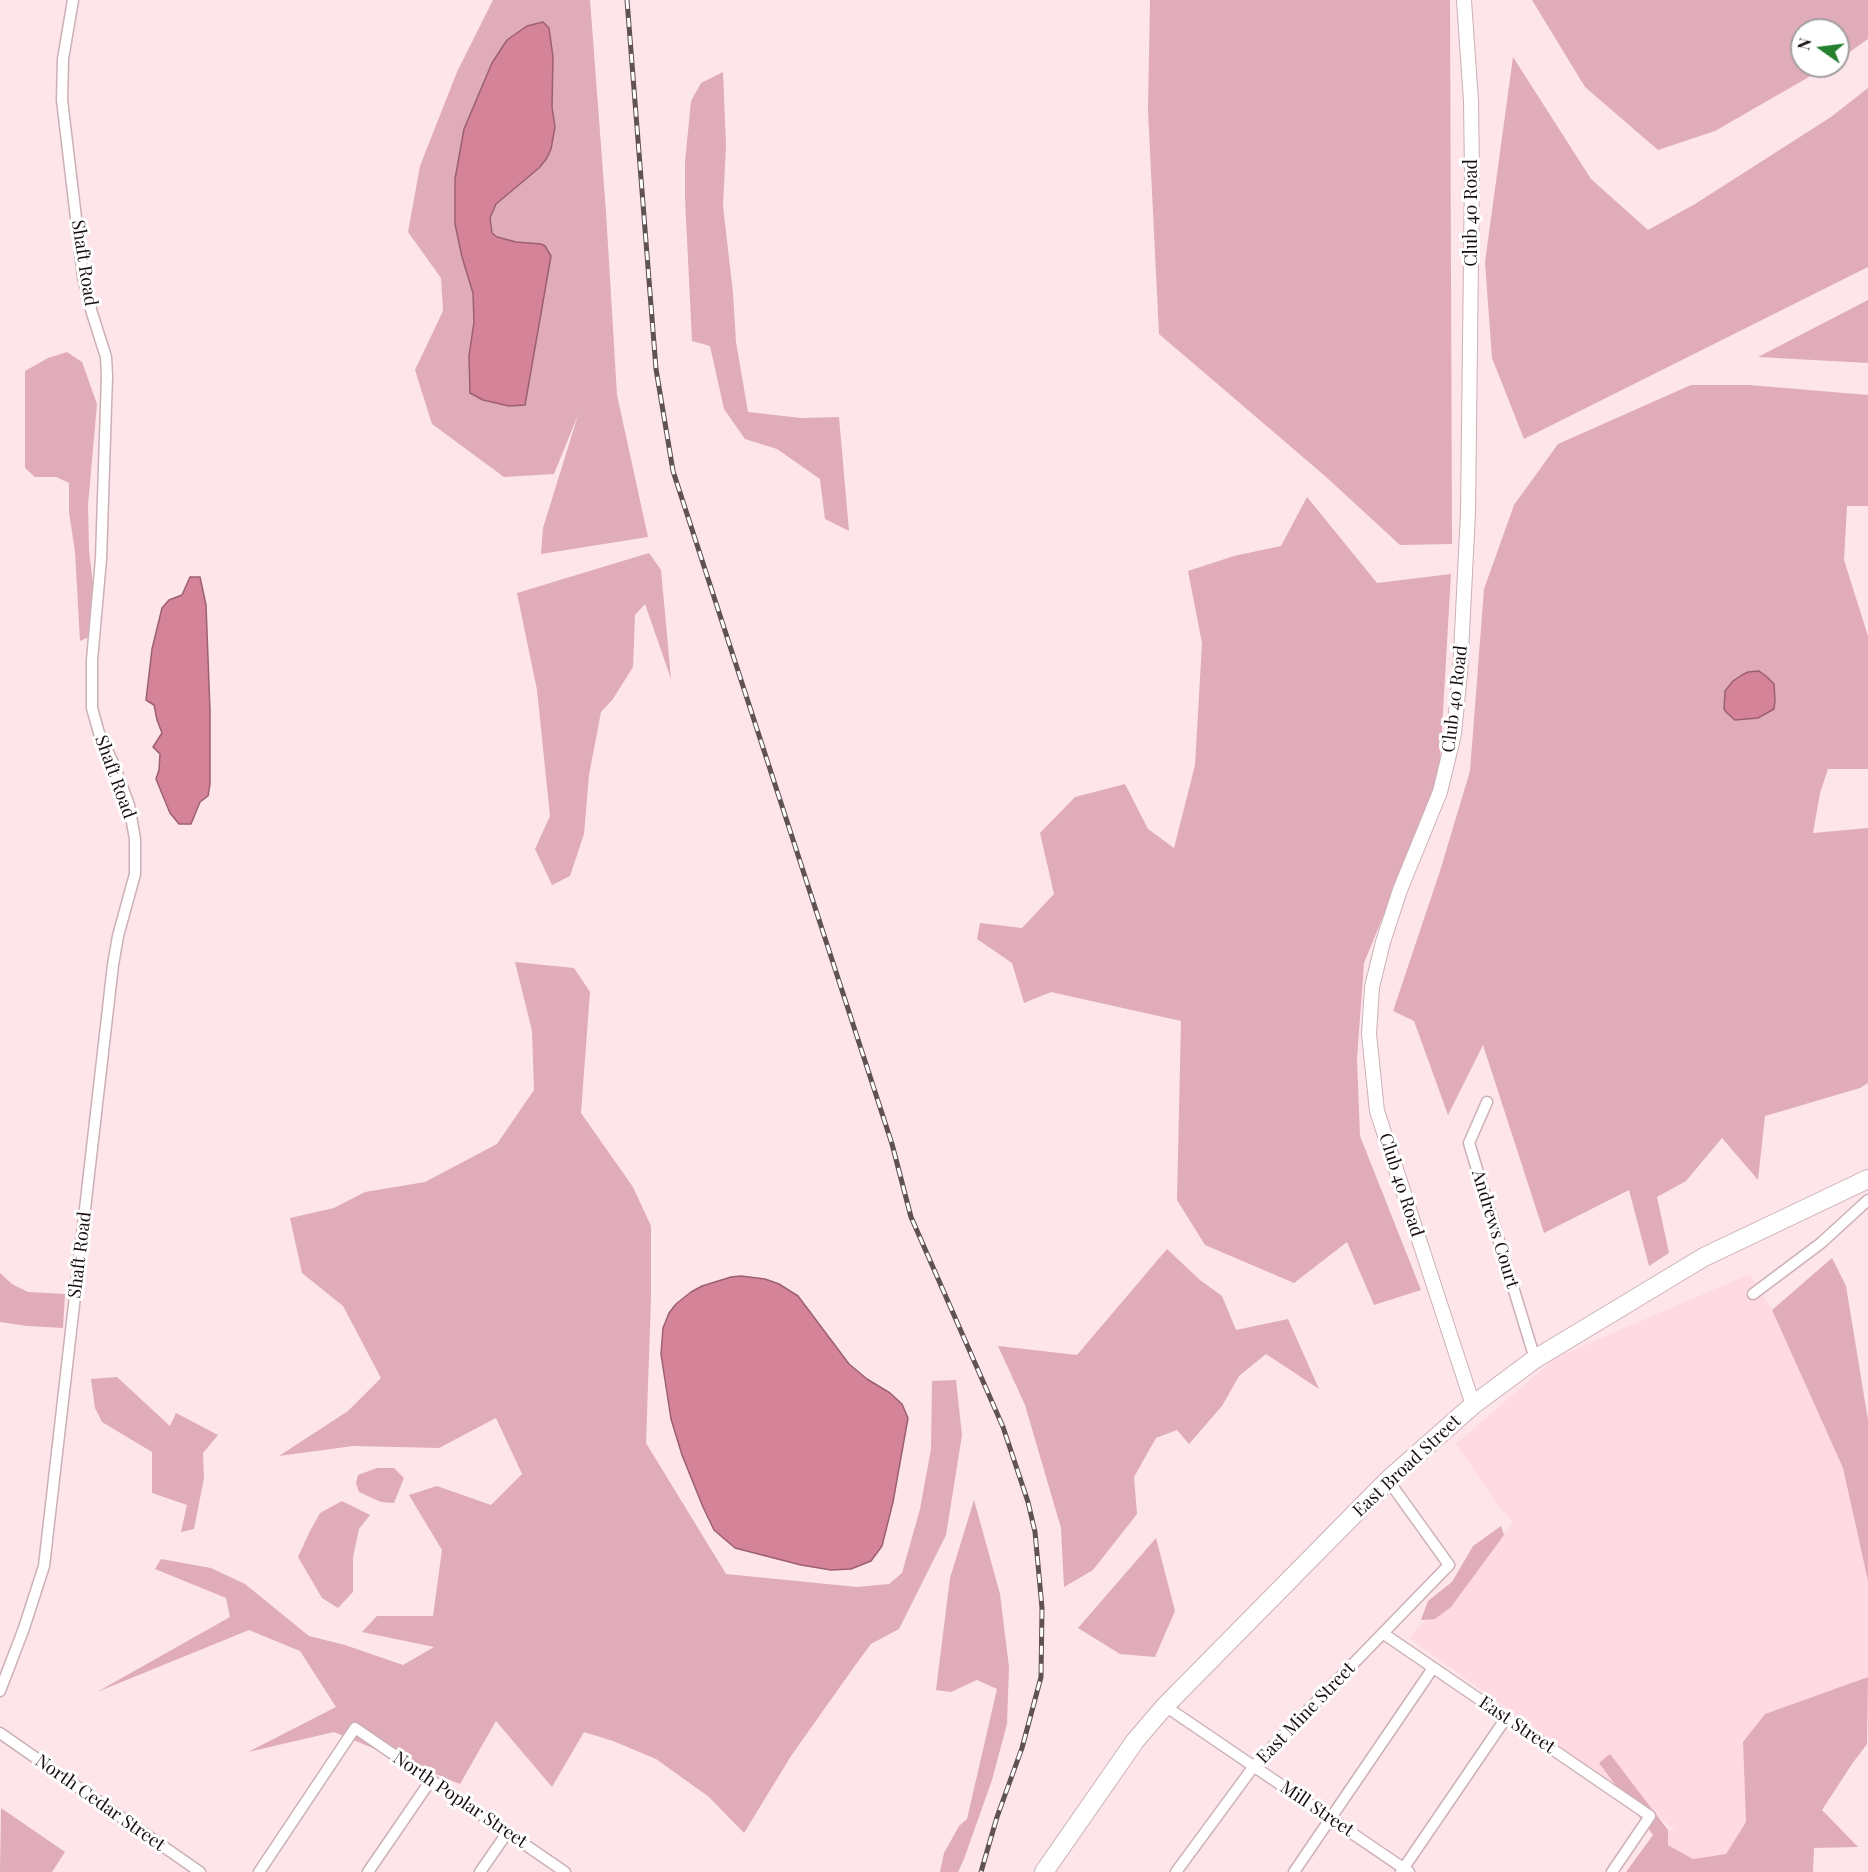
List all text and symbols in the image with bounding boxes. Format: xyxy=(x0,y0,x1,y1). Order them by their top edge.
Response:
north arrow xyxy=(1790,18,1850,78)
text: N xyxy=(1792,36,1816,52)
street label: Club 40 Road xyxy=(1460,159,1482,267)
street label: Shaft Road xyxy=(67,218,101,308)
street label: Club 40 Road xyxy=(1438,644,1472,754)
street label: Shaft Road xyxy=(90,732,140,822)
street label: Club 40 Road xyxy=(1374,1130,1428,1240)
street label: Andrews Court xyxy=(1467,1167,1523,1291)
street label: Shaft Road xyxy=(64,1210,96,1300)
street label: East Broad Street xyxy=(1349,1410,1465,1522)
street label: East Mine Street xyxy=(1252,1658,1360,1768)
street label: East Street xyxy=(1475,1692,1559,1758)
street label: North Poplar Street xyxy=(389,1747,531,1853)
street label: North Cedar Street xyxy=(31,1750,169,1856)
street label: Mill Street xyxy=(1276,1777,1358,1841)

